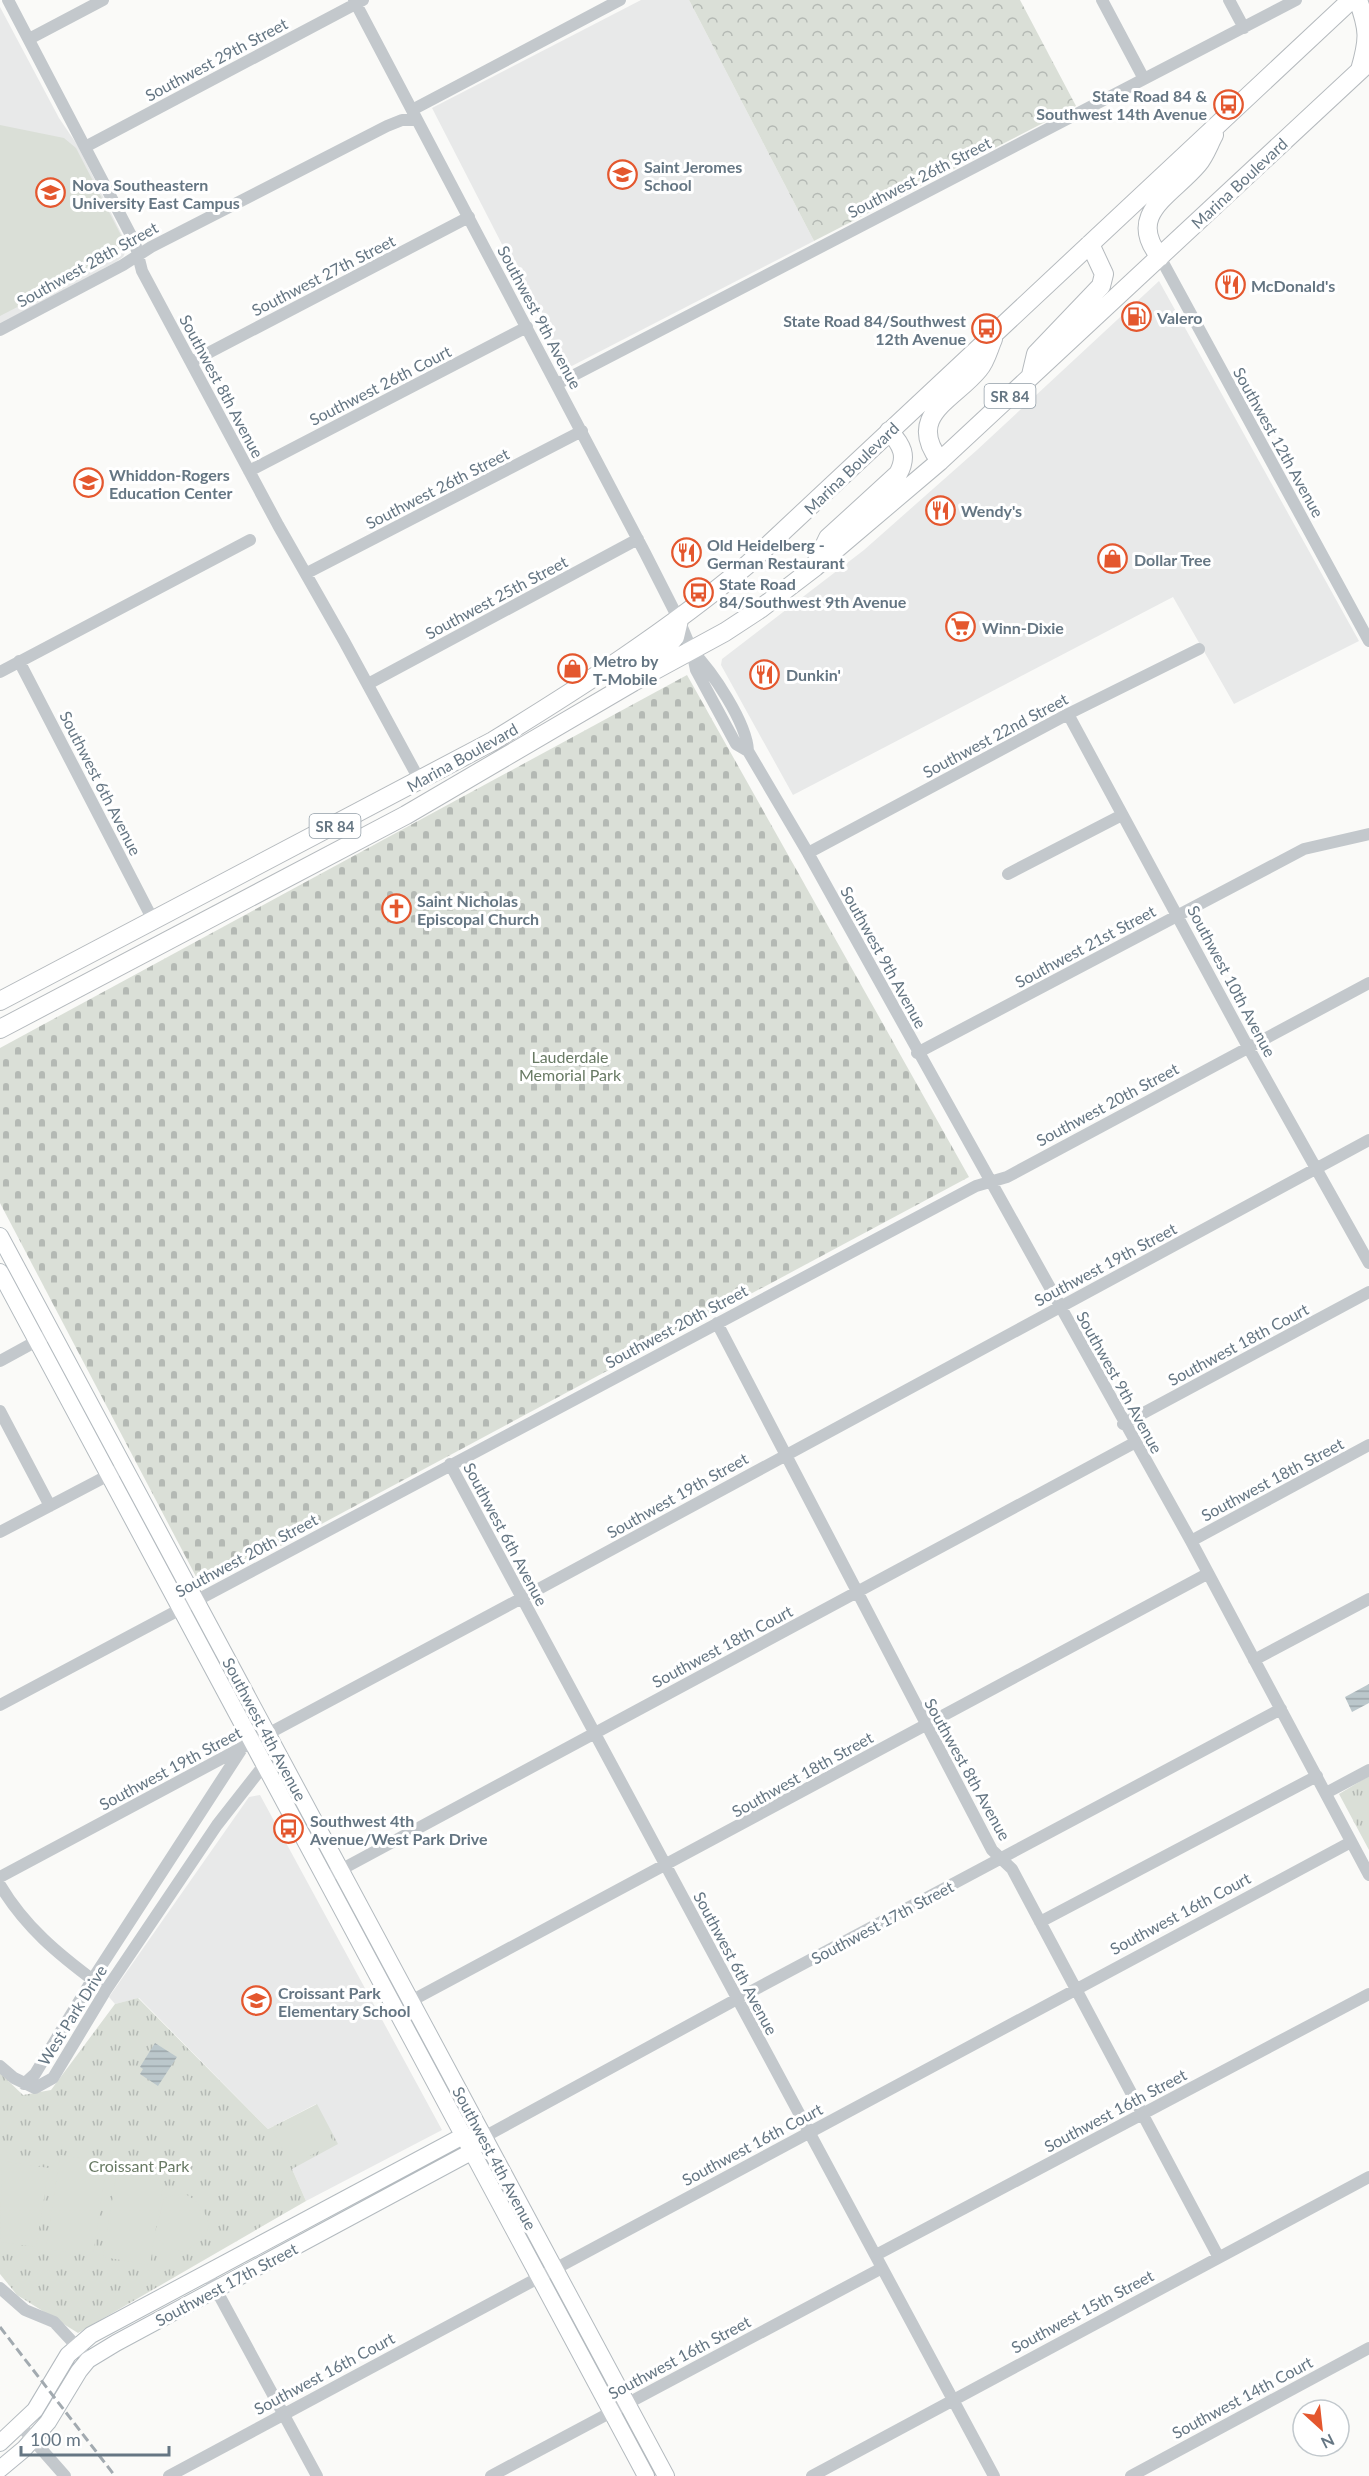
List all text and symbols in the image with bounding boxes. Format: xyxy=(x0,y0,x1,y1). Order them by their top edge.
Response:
street label: Southwest 29th Street xyxy=(142,13,291,105)
place label: State Road 84 & Southwest 14th Avenue xyxy=(1036,86,1207,123)
bus stop icon: State Road 84 & Southwest 14th Avenue xyxy=(1212,88,1244,120)
street label: Southwest 26th Street xyxy=(844,132,994,221)
street label: Marina Boulevard xyxy=(1187,134,1291,232)
place label: Saint Jeromes School xyxy=(644,157,742,194)
school or university icon: Saint Jeromes School xyxy=(607,159,639,191)
place label: Nova Southeastern University East Campus xyxy=(72,175,240,212)
school or university icon: Nova Southeastern University East Campus xyxy=(35,177,67,209)
street label: Southwest 28th Street xyxy=(13,217,161,311)
street label: Southwest 27th Street xyxy=(248,230,398,319)
street label: Southwest 9th Avenue xyxy=(494,242,586,392)
restaurant icon: McDonald's xyxy=(1214,269,1246,301)
place label: McDonald's xyxy=(1251,276,1335,295)
fuel station icon: Valero xyxy=(1120,301,1152,333)
place label: Valero xyxy=(1156,308,1202,327)
street label: Southwest 8th Avenue xyxy=(176,311,268,461)
place label: State Road 84/Southwest 12th Avenue xyxy=(783,311,966,348)
bus stop icon: State Road 84/Southwest 12th Avenue xyxy=(971,313,1003,345)
street label: Southwest 26th Court xyxy=(306,341,454,429)
street label: Southwest 12th Avenue xyxy=(1230,364,1328,520)
road number: SR 84 xyxy=(984,384,1036,408)
street label: Marina Boulevard xyxy=(800,418,902,518)
street label: Southwest 26th Street xyxy=(362,443,512,532)
place label: Whiddon-Rogers Education Center xyxy=(109,465,232,502)
school or university icon: Whiddon-Rogers Education Center xyxy=(72,467,104,499)
restaurant icon: Wendy's xyxy=(924,494,956,526)
place label: Wendy's xyxy=(961,501,1022,520)
place label: Old Heidelberg - German Restaurant xyxy=(707,535,845,572)
restaurant icon: Old Heidelberg - German Restaurant xyxy=(670,537,702,569)
shop icon: Dollar Tree xyxy=(1097,543,1129,575)
place label: Dollar Tree xyxy=(1134,550,1212,569)
street label: Southwest 25th Street xyxy=(422,551,571,643)
place label: State Road 84/Southwest 9th Avenue xyxy=(719,574,907,611)
bus stop icon: State Road 84/Southwest 9th Avenue xyxy=(682,576,714,608)
supermarket icon: Winn-Dixie xyxy=(945,611,977,643)
place label: Winn-Dixie xyxy=(982,618,1064,637)
place label: Metro by T-Mobile xyxy=(593,651,659,688)
shop icon: Metro by T-Mobile xyxy=(556,653,588,685)
restaurant icon: Dunkin' xyxy=(749,658,781,690)
place label: Dunkin' xyxy=(786,665,841,684)
street label: Southwest 22nd Street xyxy=(919,689,1071,781)
street label: Southwest 6th Avenue xyxy=(56,708,146,858)
street label: Marina Boulevard xyxy=(403,719,521,795)
road number: SR 84 xyxy=(310,814,360,838)
street label: Southwest 9th Avenue xyxy=(837,883,931,1031)
place label: Saint Nicholas Episcopal Church xyxy=(417,891,539,928)
church icon: Saint Nicholas Episcopal Church xyxy=(380,893,412,925)
street label: Southwest 21st Street xyxy=(1012,901,1159,991)
street label: Southwest 10th Avenue xyxy=(1184,902,1280,1060)
park label: Lauderdale Memorial Park xyxy=(519,1047,622,1084)
street label: Southwest 20th Street xyxy=(1033,1058,1182,1150)
street label: Southwest 19th Street xyxy=(1031,1218,1180,1310)
street label: Southwest 20th Street xyxy=(602,1280,751,1372)
street label: Southwest 18th Court xyxy=(1165,1299,1312,1389)
street label: Southwest 9th Avenue xyxy=(1073,1308,1167,1456)
street label: Southwest 18th Street xyxy=(1198,1433,1347,1525)
street label: Southwest 19th Street xyxy=(603,1448,751,1542)
street label: Southwest 6th Avenue xyxy=(460,1459,552,1609)
street label: Southwest 20th Street xyxy=(172,1509,321,1601)
street label: Southwest 18th Court xyxy=(649,1601,796,1691)
street label: Southwest 4th Avenue xyxy=(219,1654,311,1804)
street label: Southwest 8th Avenue xyxy=(921,1695,1015,1843)
street label: Southwest 19th Street xyxy=(96,1722,245,1814)
street label: Southwest 18th Street xyxy=(728,1727,876,1821)
place label: Southwest 4th Avenue/West Park Drive xyxy=(309,1811,488,1848)
bus stop icon: Southwest 4th Avenue/West Park Drive xyxy=(273,1813,305,1845)
street label: Southwest 16th Court xyxy=(1107,1868,1254,1958)
street label: Southwest 17th Street xyxy=(808,1876,957,1968)
street label: Southwest 6th Avenue xyxy=(690,1888,782,2038)
street label: West Park Drive xyxy=(34,1961,110,2069)
place label: Croissant Park Elementary School xyxy=(278,1983,410,2020)
school or university icon: Croissant Park Elementary School xyxy=(241,1985,273,2017)
street label: Southwest 16th Street xyxy=(1041,2064,1190,2156)
street label: Southwest 4th Avenue xyxy=(449,2083,541,2233)
street label: Southwest 16th Court xyxy=(679,2099,826,2189)
park label: Croissant Park xyxy=(89,2156,190,2175)
street label: Southwest 17th Street xyxy=(152,2238,301,2330)
street label: Southwest 15th Street xyxy=(1008,2265,1157,2357)
street label: Southwest 16th Street xyxy=(605,2311,754,2403)
street label: Southwest 16th Court xyxy=(251,2328,398,2418)
street label: Southwest 14th Court xyxy=(1169,2352,1316,2442)
north arrow xyxy=(1291,2398,1351,2458)
scale bar xyxy=(21,2419,170,2457)
text: 100 m xyxy=(30,2428,81,2450)
text: N xyxy=(1318,2431,1338,2453)

